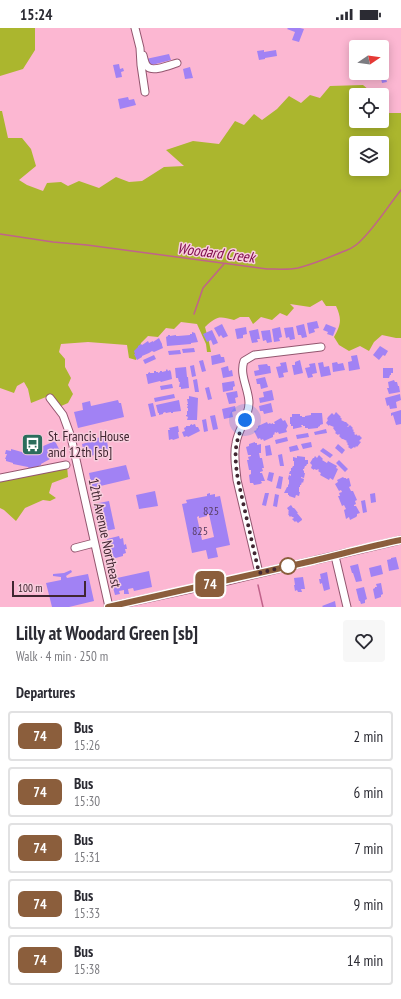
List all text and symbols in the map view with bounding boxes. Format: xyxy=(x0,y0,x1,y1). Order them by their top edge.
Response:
text: 15:24 xyxy=(20,5,52,24)
north arrow xyxy=(349,40,389,80)
map controls xyxy=(349,40,389,176)
button: locate xyxy=(349,88,389,128)
button: layers xyxy=(349,136,389,176)
water label: Woodard Creek xyxy=(176,238,258,267)
your location xyxy=(235,410,255,430)
place label: St. Francis House and 12th [sb] xyxy=(48,427,130,461)
bus stop icon: St. Francis House and 12th [sb] xyxy=(19,431,45,457)
street label: 12th Avenue Northeast xyxy=(85,477,125,589)
house number: 825 xyxy=(203,503,219,518)
house number: 825 xyxy=(192,523,208,538)
unlabelled marker xyxy=(279,557,297,575)
line badge: 74 xyxy=(192,571,228,597)
text: 74 xyxy=(203,575,217,593)
scale bar xyxy=(12,579,86,598)
text: 100 m xyxy=(18,581,42,595)
button: heart xyxy=(343,620,385,662)
text: Lilly at Woodard Green [sb] xyxy=(16,621,198,645)
text: Walk · 4 min · 250 m xyxy=(16,648,108,665)
text: Departures xyxy=(16,683,75,702)
text: Bus xyxy=(74,718,93,737)
text: 74 xyxy=(33,727,47,745)
text: 2 min xyxy=(353,727,383,746)
text: 15:26 xyxy=(74,737,100,754)
text: Bus xyxy=(74,774,93,793)
text: 74 xyxy=(33,783,47,801)
text: 6 min xyxy=(353,783,383,802)
text: 15:30 xyxy=(74,793,100,810)
text: Bus xyxy=(74,830,93,849)
text: 74 xyxy=(33,839,47,857)
text: 7 min xyxy=(354,839,383,858)
text: 15:31 xyxy=(74,849,100,866)
text: Bus xyxy=(74,886,93,905)
text: 74 xyxy=(33,895,47,913)
text: 9 min xyxy=(353,895,383,914)
text: 15:33 xyxy=(74,905,100,922)
text: Bus xyxy=(74,942,93,961)
text: 74 xyxy=(33,951,47,969)
text: 14 min xyxy=(347,951,383,970)
text: 15:38 xyxy=(74,961,100,978)

